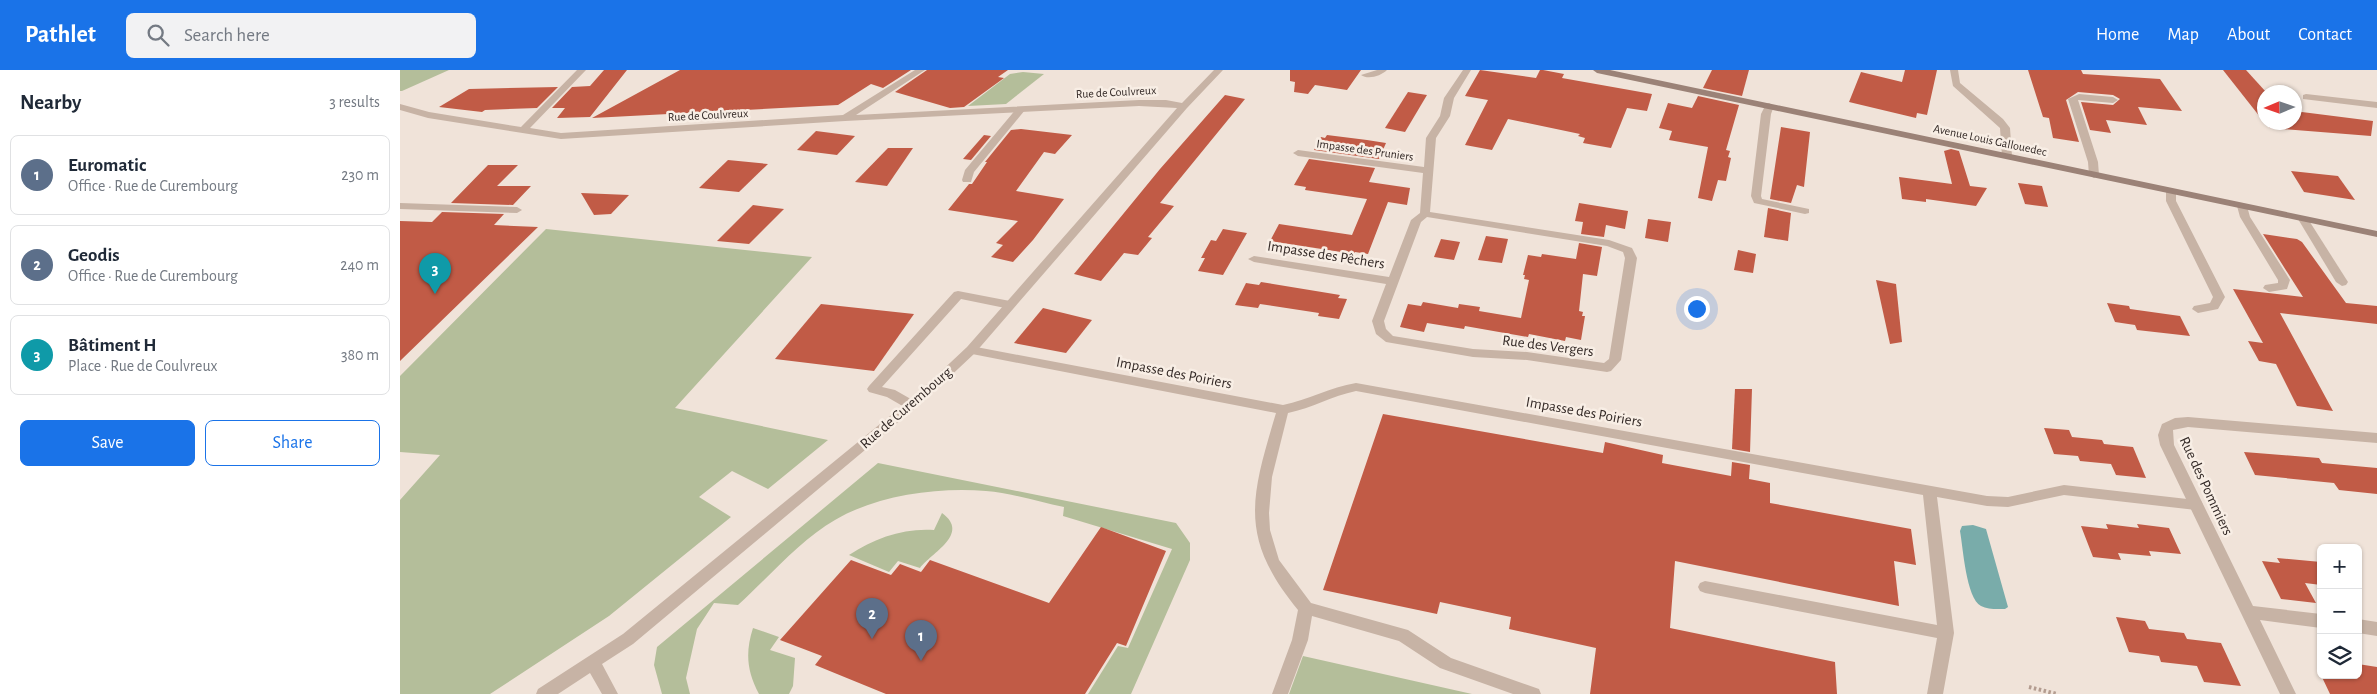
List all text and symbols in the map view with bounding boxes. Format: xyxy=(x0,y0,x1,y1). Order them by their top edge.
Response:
search box xyxy=(126,13,476,58)
icon: search xyxy=(144,21,172,49)
text: Pathlet xyxy=(25,23,96,47)
text: Search here xyxy=(184,26,270,45)
text: Home xyxy=(2096,26,2139,44)
text: Map xyxy=(2167,26,2199,44)
text: About xyxy=(2227,26,2270,44)
text: Contact xyxy=(2298,26,2352,44)
street label: Rue de Coulvreux xyxy=(1075,84,1157,100)
north arrow xyxy=(2257,85,2302,130)
text: Nearby xyxy=(20,92,81,113)
text: 3 results xyxy=(329,94,380,110)
street label: Rue de Coulvreux xyxy=(667,107,749,123)
street label: Avenue Louis Gallouedec xyxy=(1932,122,2048,158)
street label: Impasse des Pruniers xyxy=(1316,137,1414,163)
text: Euromatic xyxy=(68,156,146,175)
text: 1 xyxy=(34,167,40,183)
text: 230 m xyxy=(341,167,379,183)
text: Office · Rue de Curembourg xyxy=(68,178,238,194)
street label: Impasse des Pêchers xyxy=(1266,238,1386,272)
text: Geodis xyxy=(68,246,120,265)
pin: 3 xyxy=(419,253,451,294)
text: 2 xyxy=(33,257,41,273)
text: 240 m xyxy=(340,257,379,273)
text: Office · Rue de Curembourg xyxy=(68,268,238,284)
your location xyxy=(1684,296,1710,322)
street label: Rue des Vergers xyxy=(1501,333,1595,359)
text: Bâtiment H xyxy=(68,336,156,355)
text: 3 xyxy=(34,347,40,363)
text: 380 m xyxy=(341,347,379,363)
street label: Impasse des Poiriers xyxy=(1115,354,1233,392)
text: Place · Rue de Coulvreux xyxy=(68,358,218,374)
street label: Rue de Curembourg xyxy=(857,364,955,452)
street label: Impasse des Poiriers xyxy=(1525,394,1643,430)
button: Save xyxy=(20,420,195,466)
button: Share xyxy=(205,420,380,466)
street label: Rue des Pommiers xyxy=(2177,434,2235,538)
map controls xyxy=(2317,544,2362,679)
button: + xyxy=(2317,544,2362,589)
button: − xyxy=(2317,589,2362,634)
pin: 2 xyxy=(856,598,888,639)
pin: 1 xyxy=(905,620,937,661)
button: layers xyxy=(2317,634,2362,679)

